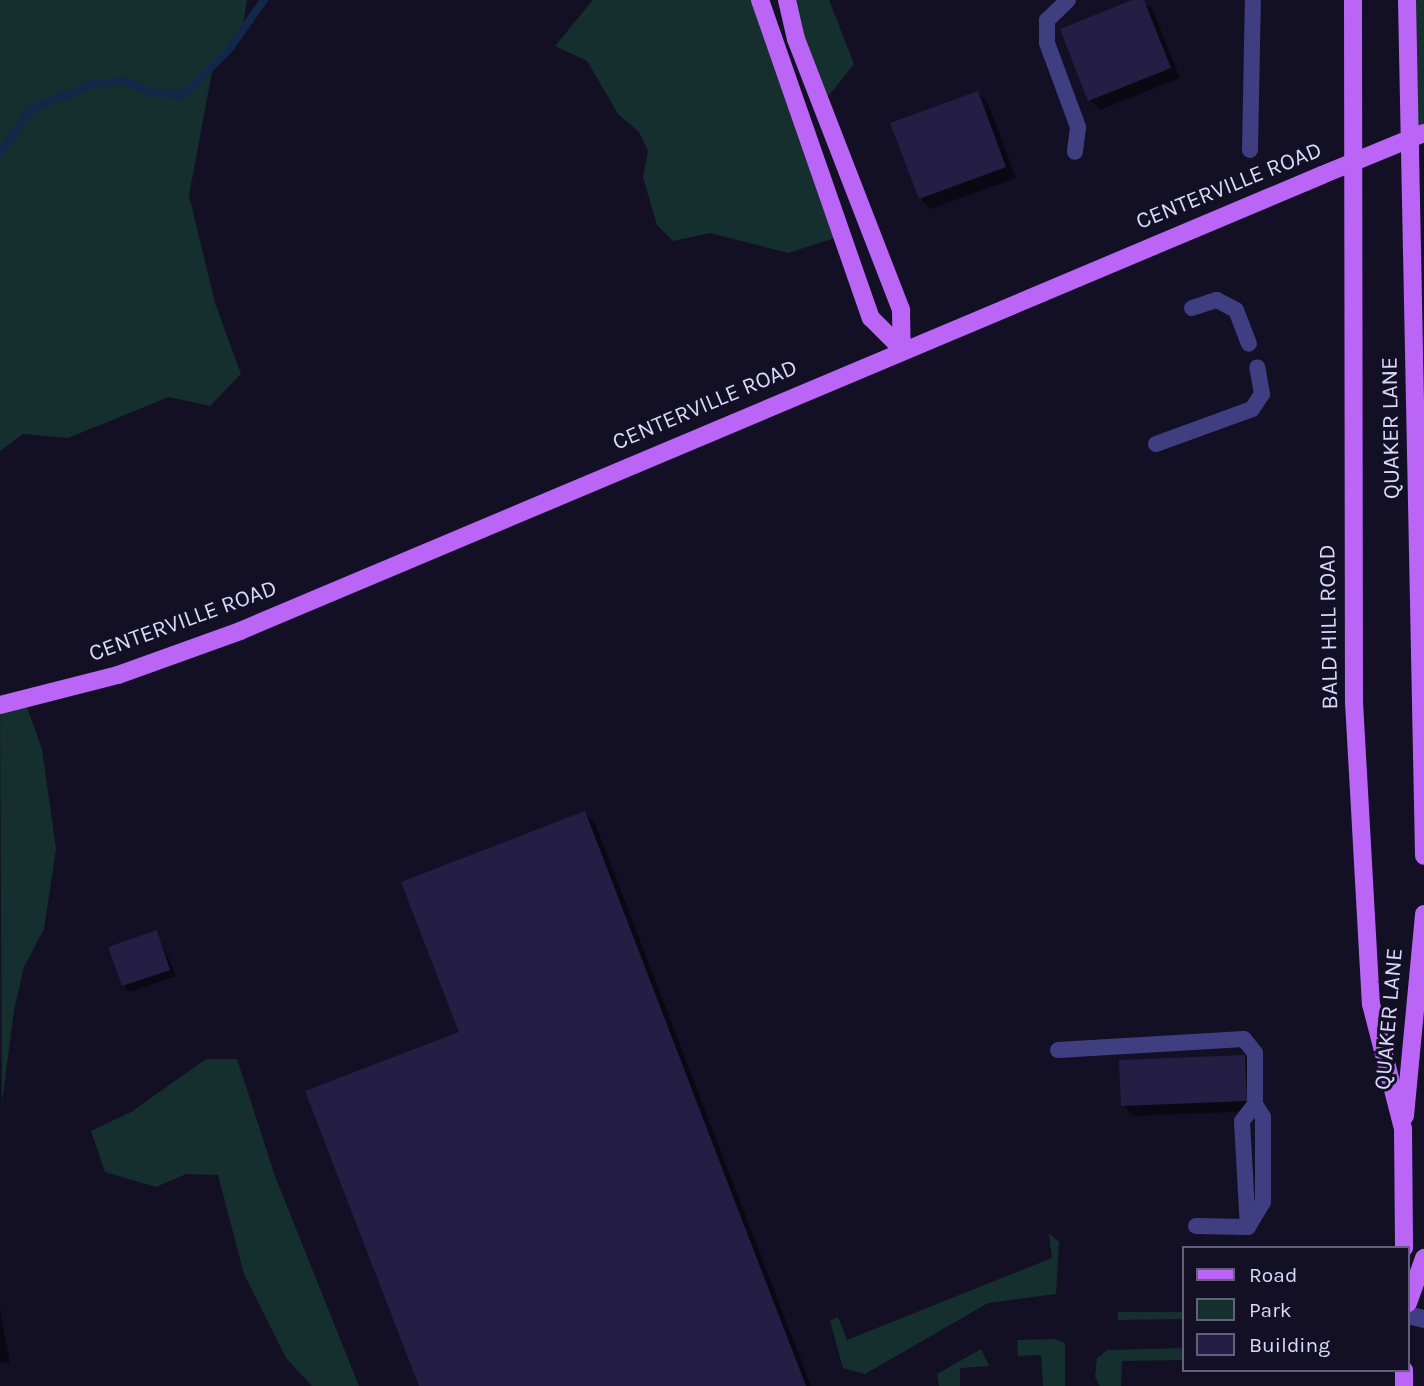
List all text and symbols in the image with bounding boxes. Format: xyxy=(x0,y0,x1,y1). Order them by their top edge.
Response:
street label: CENTERVILLE ROAD xyxy=(1132,136,1326,236)
street label: CENTERVILLE ROAD xyxy=(609,354,801,456)
street label: QUAKER LANE xyxy=(1376,357,1406,499)
street label: BALD HILL ROAD xyxy=(1314,544,1344,710)
street label: CENTERVILLE ROAD xyxy=(85,574,281,668)
street label: QUAKER LANE xyxy=(1369,947,1409,1091)
legend xyxy=(1182,1246,1410,1372)
text: Road xyxy=(1249,1263,1297,1287)
text: Park xyxy=(1249,1298,1292,1322)
text: Building xyxy=(1249,1333,1330,1357)

